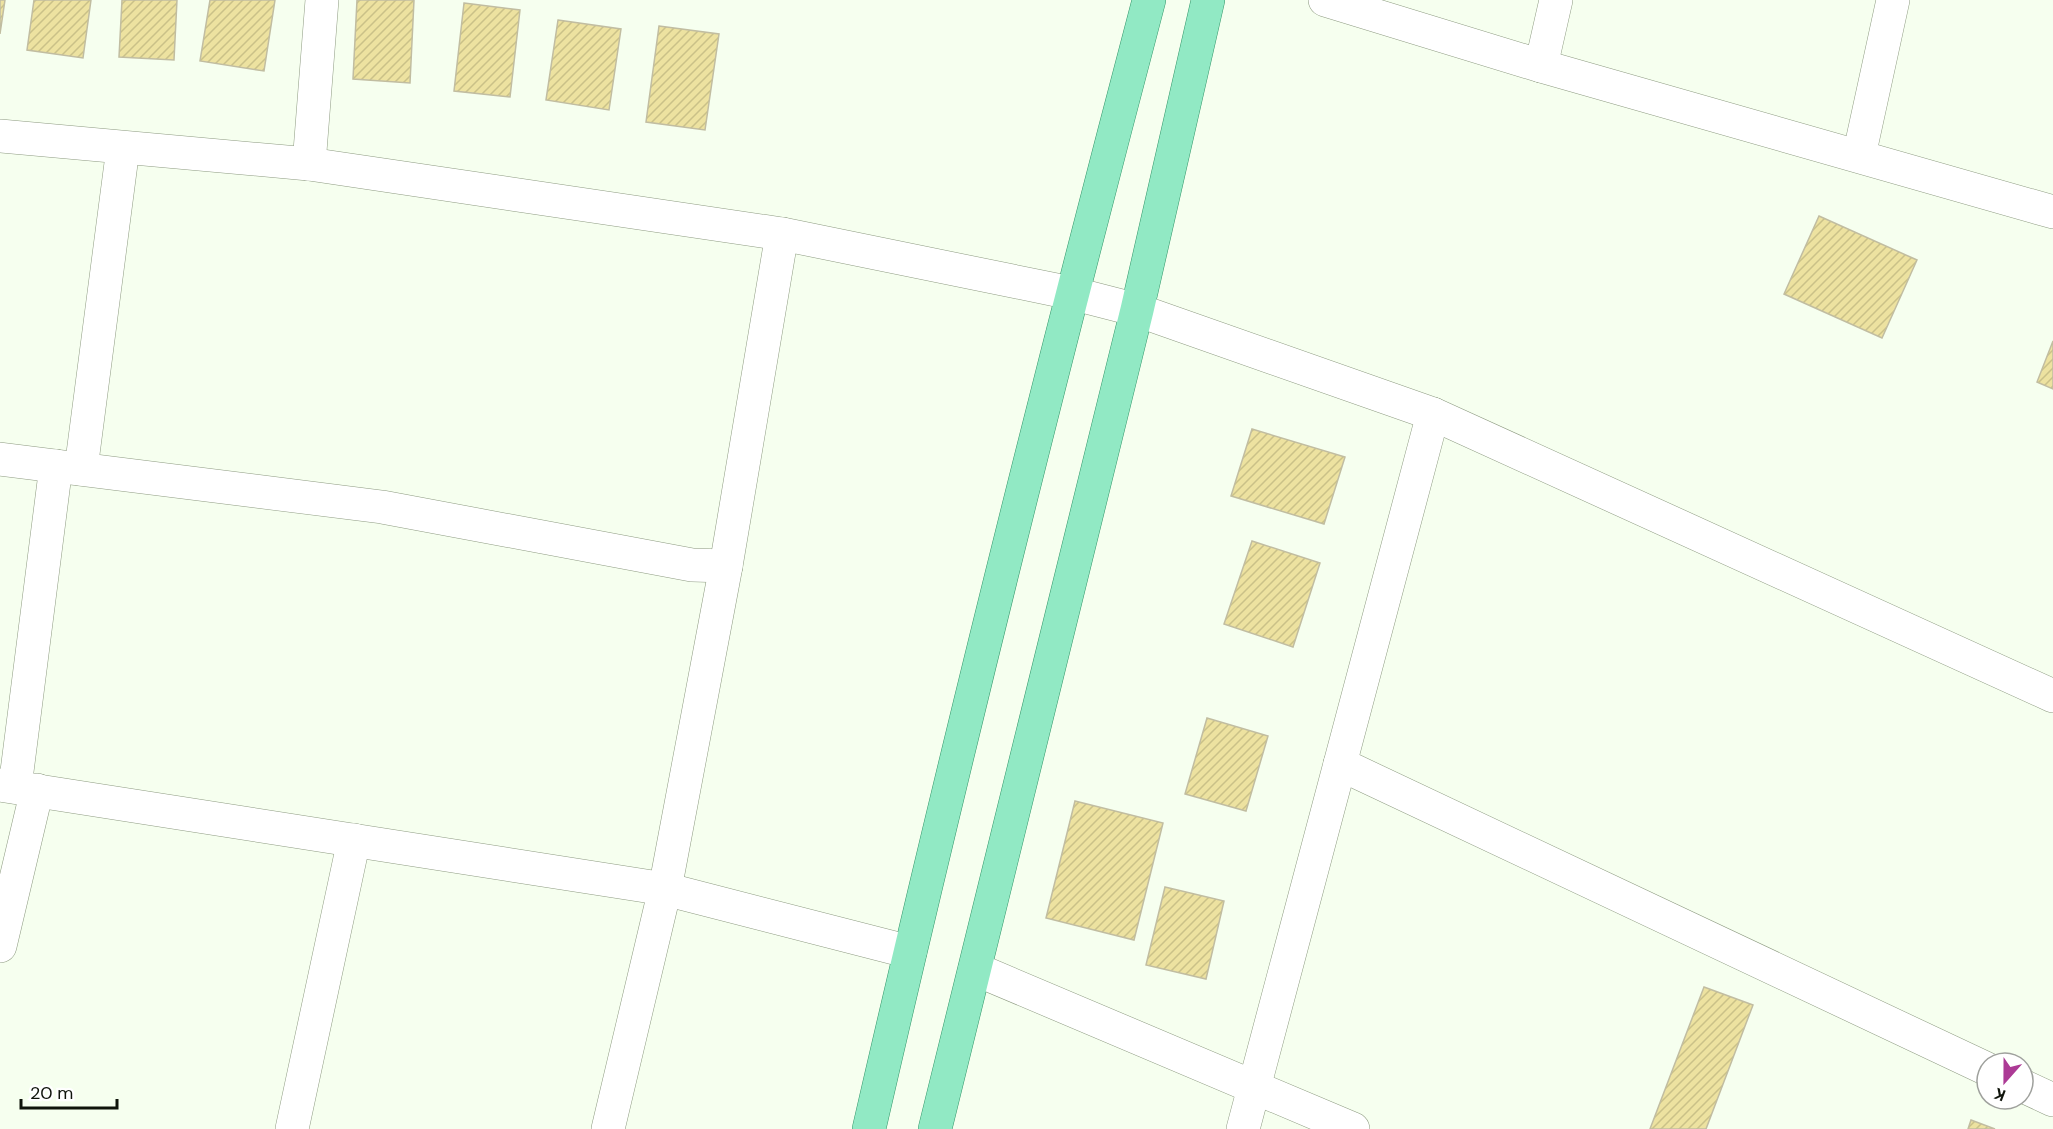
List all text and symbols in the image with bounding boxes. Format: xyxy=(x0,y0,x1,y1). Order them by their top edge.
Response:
north arrow xyxy=(1975,1051,2035,1111)
scale bar xyxy=(21,1072,117,1110)
text: 20 m xyxy=(30,1081,73,1105)
text: K xyxy=(1991,1083,2008,1106)

